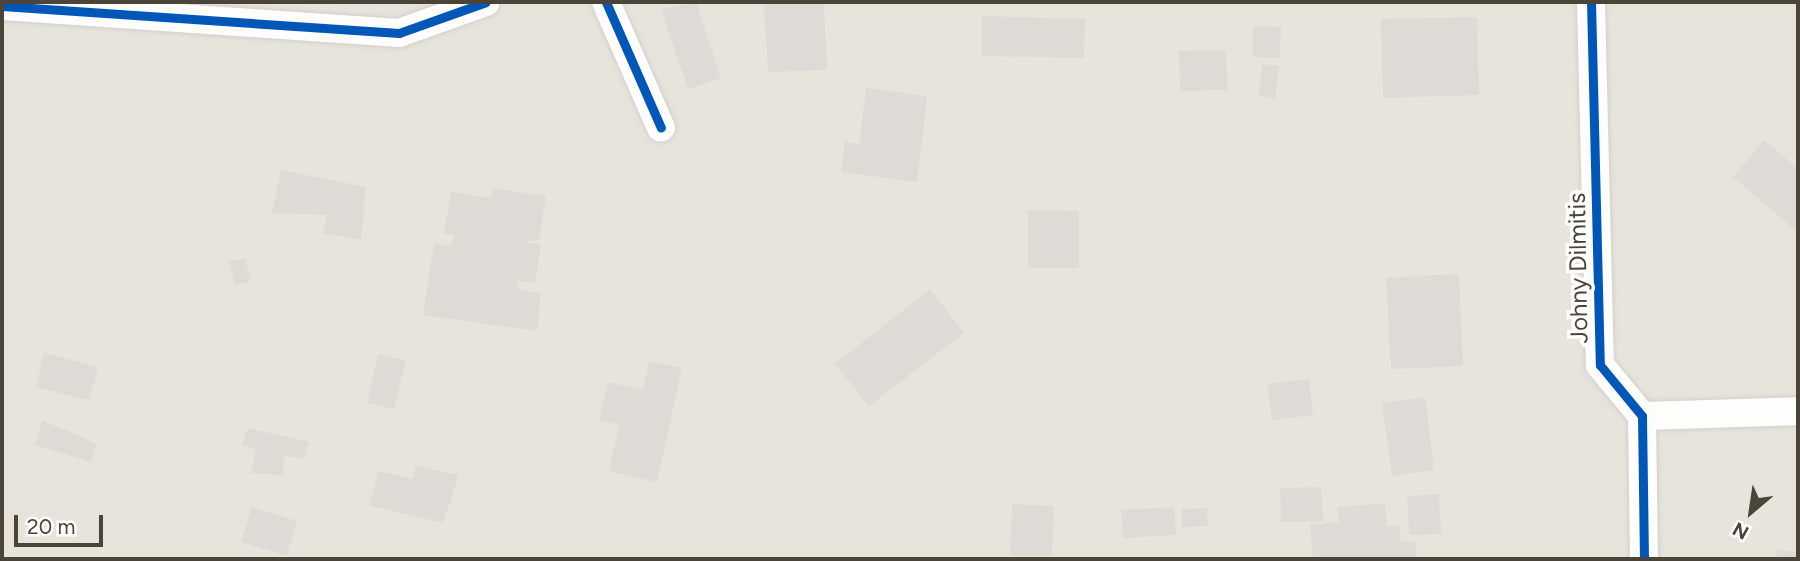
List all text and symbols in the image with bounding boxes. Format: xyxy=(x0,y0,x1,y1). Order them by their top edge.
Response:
street label: Johny Dilmitis xyxy=(1562,192,1594,344)
north arrow xyxy=(1716,477,1786,547)
scale bar xyxy=(18,502,107,546)
text: 20 m xyxy=(27,514,75,539)
text: N xyxy=(1729,517,1753,544)

